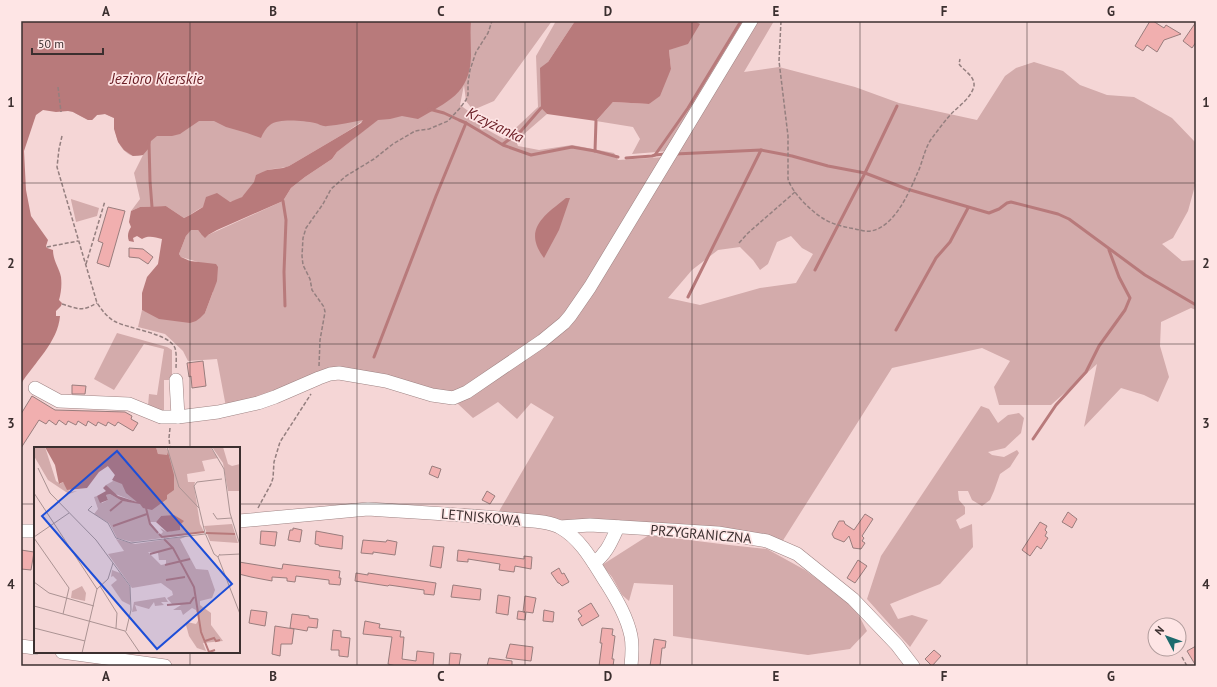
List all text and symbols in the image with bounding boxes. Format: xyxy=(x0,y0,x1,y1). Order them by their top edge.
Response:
text: A xyxy=(102,3,110,20)
text: B xyxy=(269,3,277,20)
text: C xyxy=(437,3,445,20)
text: D xyxy=(604,3,612,20)
text: E xyxy=(773,3,780,20)
text: F xyxy=(941,3,948,20)
text: G xyxy=(1107,3,1115,20)
scale bar xyxy=(32,30,103,56)
text: 50 m xyxy=(38,36,64,51)
water label: Jezioro Kierskie xyxy=(110,69,203,88)
text: 1 xyxy=(7,94,15,111)
text: 1 xyxy=(1202,94,1210,111)
water label: Krzyżanka xyxy=(464,103,527,147)
text: 2 xyxy=(7,255,15,272)
text: 2 xyxy=(1202,255,1210,272)
text: 3 xyxy=(7,415,15,432)
text: 3 xyxy=(1202,415,1210,432)
inset map xyxy=(34,447,240,653)
street label: LETNISKOWA xyxy=(440,505,522,530)
street label: PRZYGRANICZNA xyxy=(650,521,753,547)
text: 4 xyxy=(7,576,15,593)
text: 4 xyxy=(1202,576,1210,593)
north arrow xyxy=(1147,617,1187,657)
text: N xyxy=(1152,623,1167,638)
text: A xyxy=(102,668,110,685)
text: B xyxy=(269,668,277,685)
text: C xyxy=(437,668,445,685)
text: D xyxy=(604,668,612,685)
text: E xyxy=(773,668,780,685)
text: F xyxy=(941,668,948,685)
text: G xyxy=(1107,668,1115,685)

